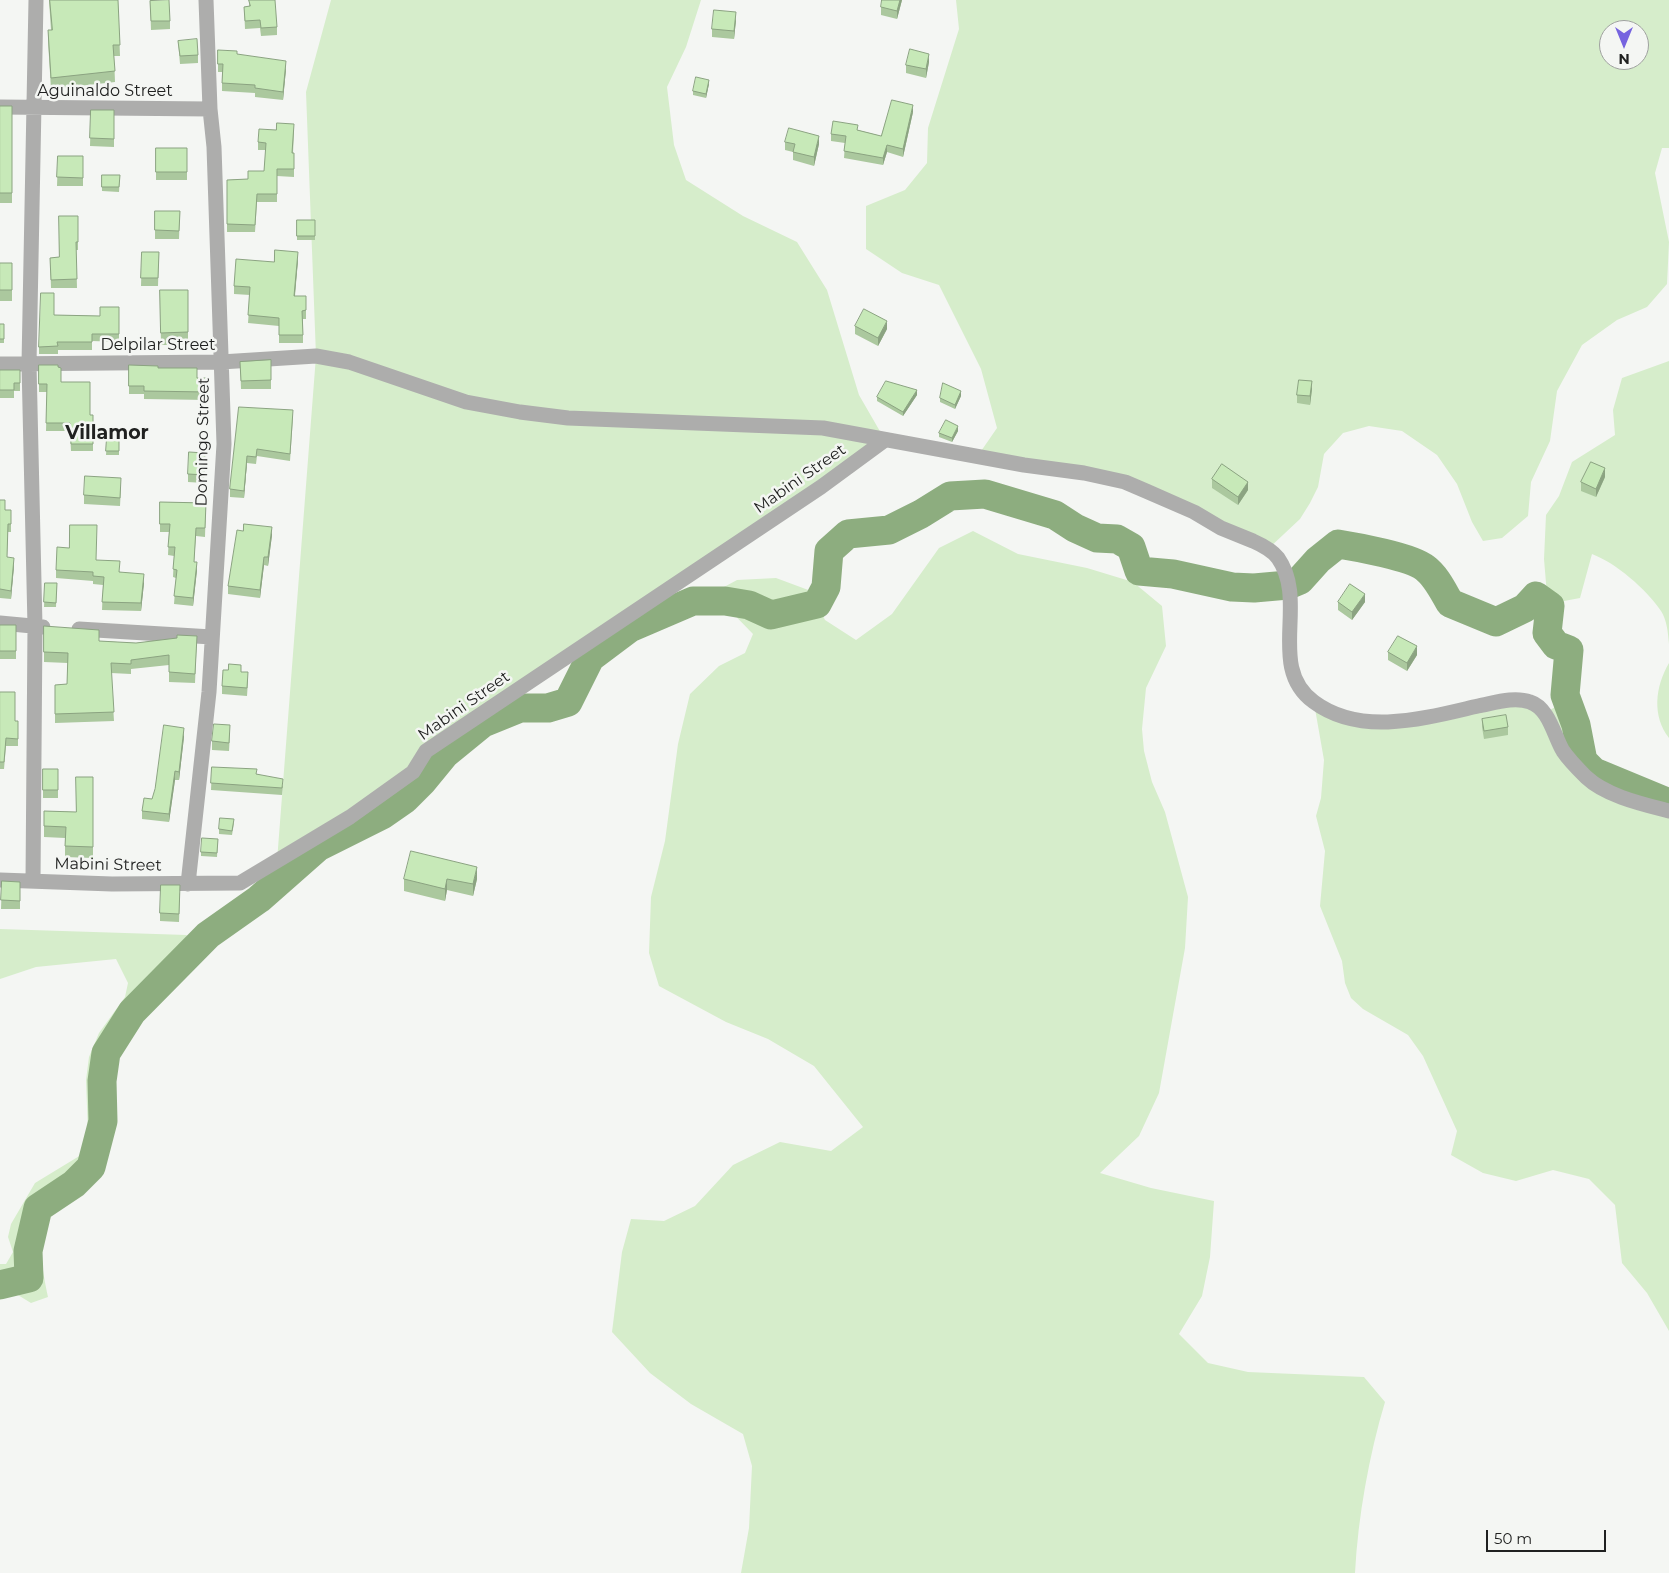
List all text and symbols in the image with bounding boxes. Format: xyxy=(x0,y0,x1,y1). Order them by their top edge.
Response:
north arrow xyxy=(1599,20,1649,70)
text: N xyxy=(1618,50,1630,68)
street label: Aguinaldo Street xyxy=(37,81,173,101)
street label: Delpilar Street xyxy=(100,335,216,355)
street label: Domingo Street xyxy=(192,377,214,507)
district label: Villamor xyxy=(65,422,149,444)
street label: Mabini Street xyxy=(750,440,850,518)
street label: Mabini Street xyxy=(414,667,514,745)
street label: Mabini Street xyxy=(54,854,162,876)
scale bar xyxy=(1489,1520,1609,1552)
text: 50 m xyxy=(1494,1529,1532,1548)

